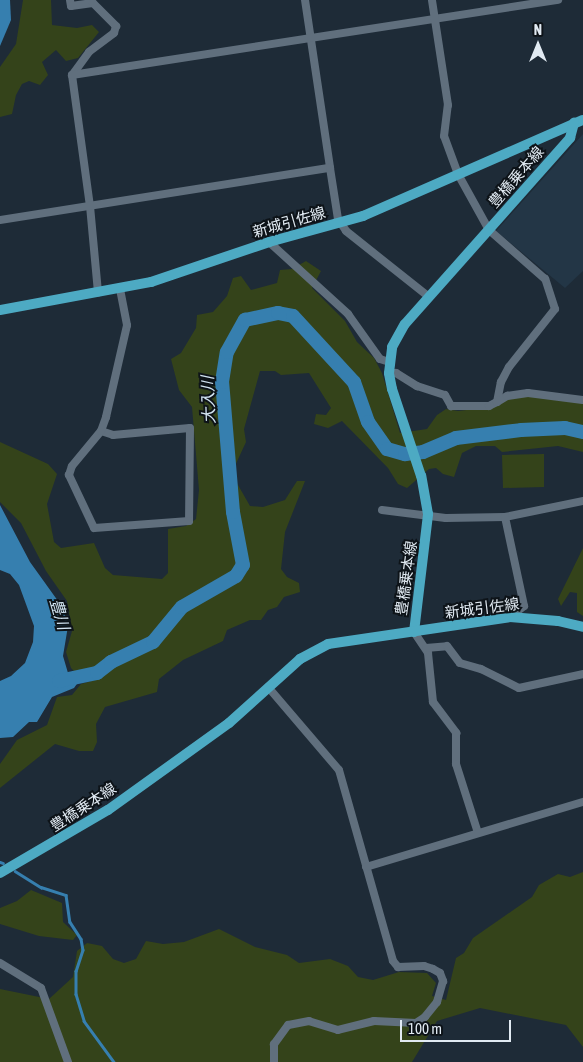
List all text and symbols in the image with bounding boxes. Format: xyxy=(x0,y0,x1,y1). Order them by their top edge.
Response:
north arrow xyxy=(513,20,563,70)
text: N xyxy=(534,22,542,38)
street label: 豊橋乗本線 xyxy=(485,143,547,211)
street label: 新城引佐線 xyxy=(250,203,328,241)
water label: 大入川 xyxy=(198,376,218,424)
street label: 豊橋乗本線 xyxy=(392,540,420,616)
street label: 新城引佐線 xyxy=(444,594,520,622)
water label: 豊川 xyxy=(46,596,74,632)
street label: 豊橋乗本線 xyxy=(47,779,119,835)
scale bar xyxy=(403,1010,514,1042)
text: 100 m xyxy=(408,1020,442,1037)

